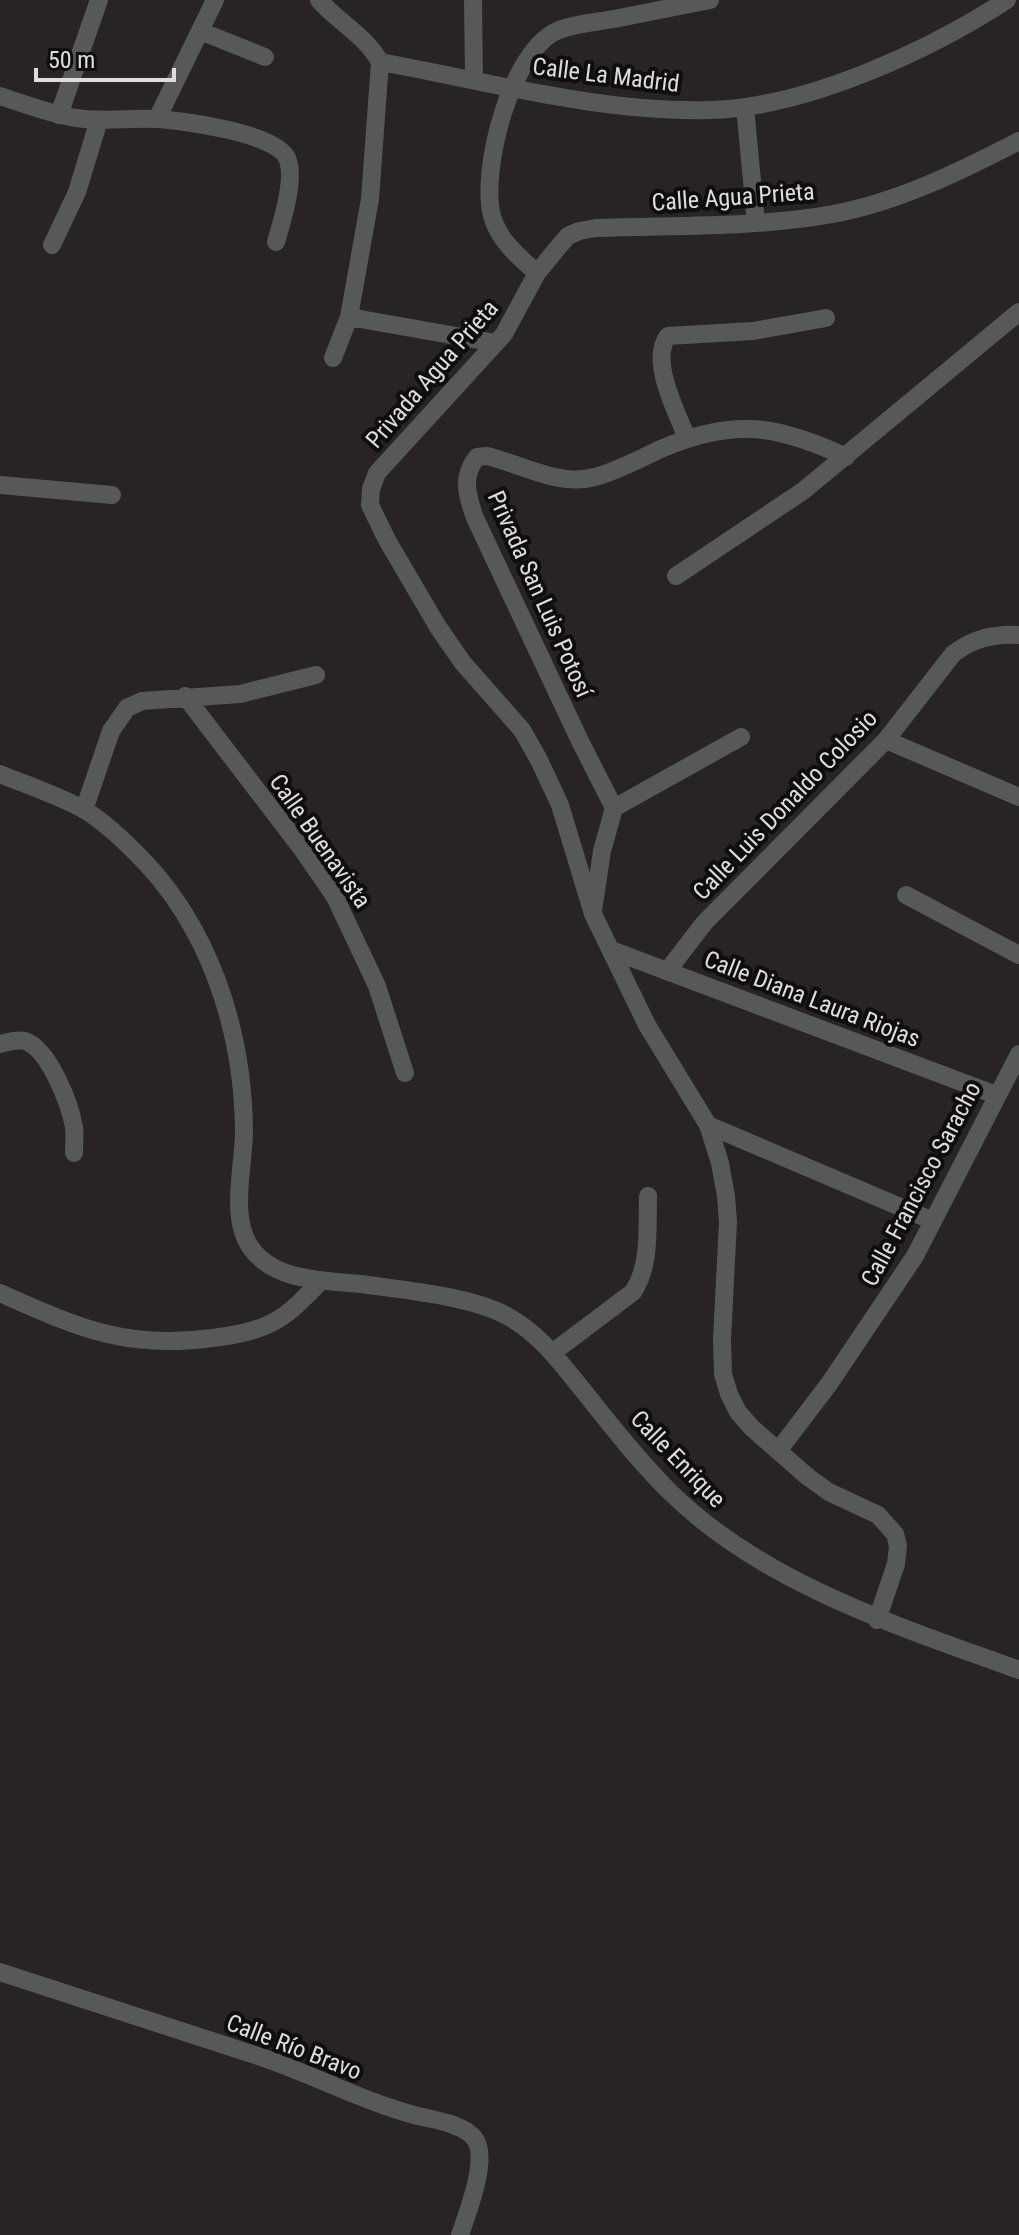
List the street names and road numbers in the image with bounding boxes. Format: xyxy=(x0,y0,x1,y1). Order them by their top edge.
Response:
street label: Calle La Madrid xyxy=(531,52,681,98)
street label: Calle Agua Prieta xyxy=(651,177,815,217)
street label: Privada Agua Prieta xyxy=(360,294,504,454)
street label: Privada San Luis Potosí xyxy=(482,487,599,703)
street label: Calle Luis Donaldo Colosio xyxy=(687,704,883,906)
street label: Calle Buenavista xyxy=(263,769,377,913)
street label: Calle Diana Laura Riojas xyxy=(700,945,924,1053)
street label: Calle Francisco Saracho xyxy=(855,1077,987,1291)
street label: Calle Enrique xyxy=(625,1405,731,1513)
street label: Calle Río Bravo xyxy=(223,2008,365,2086)

